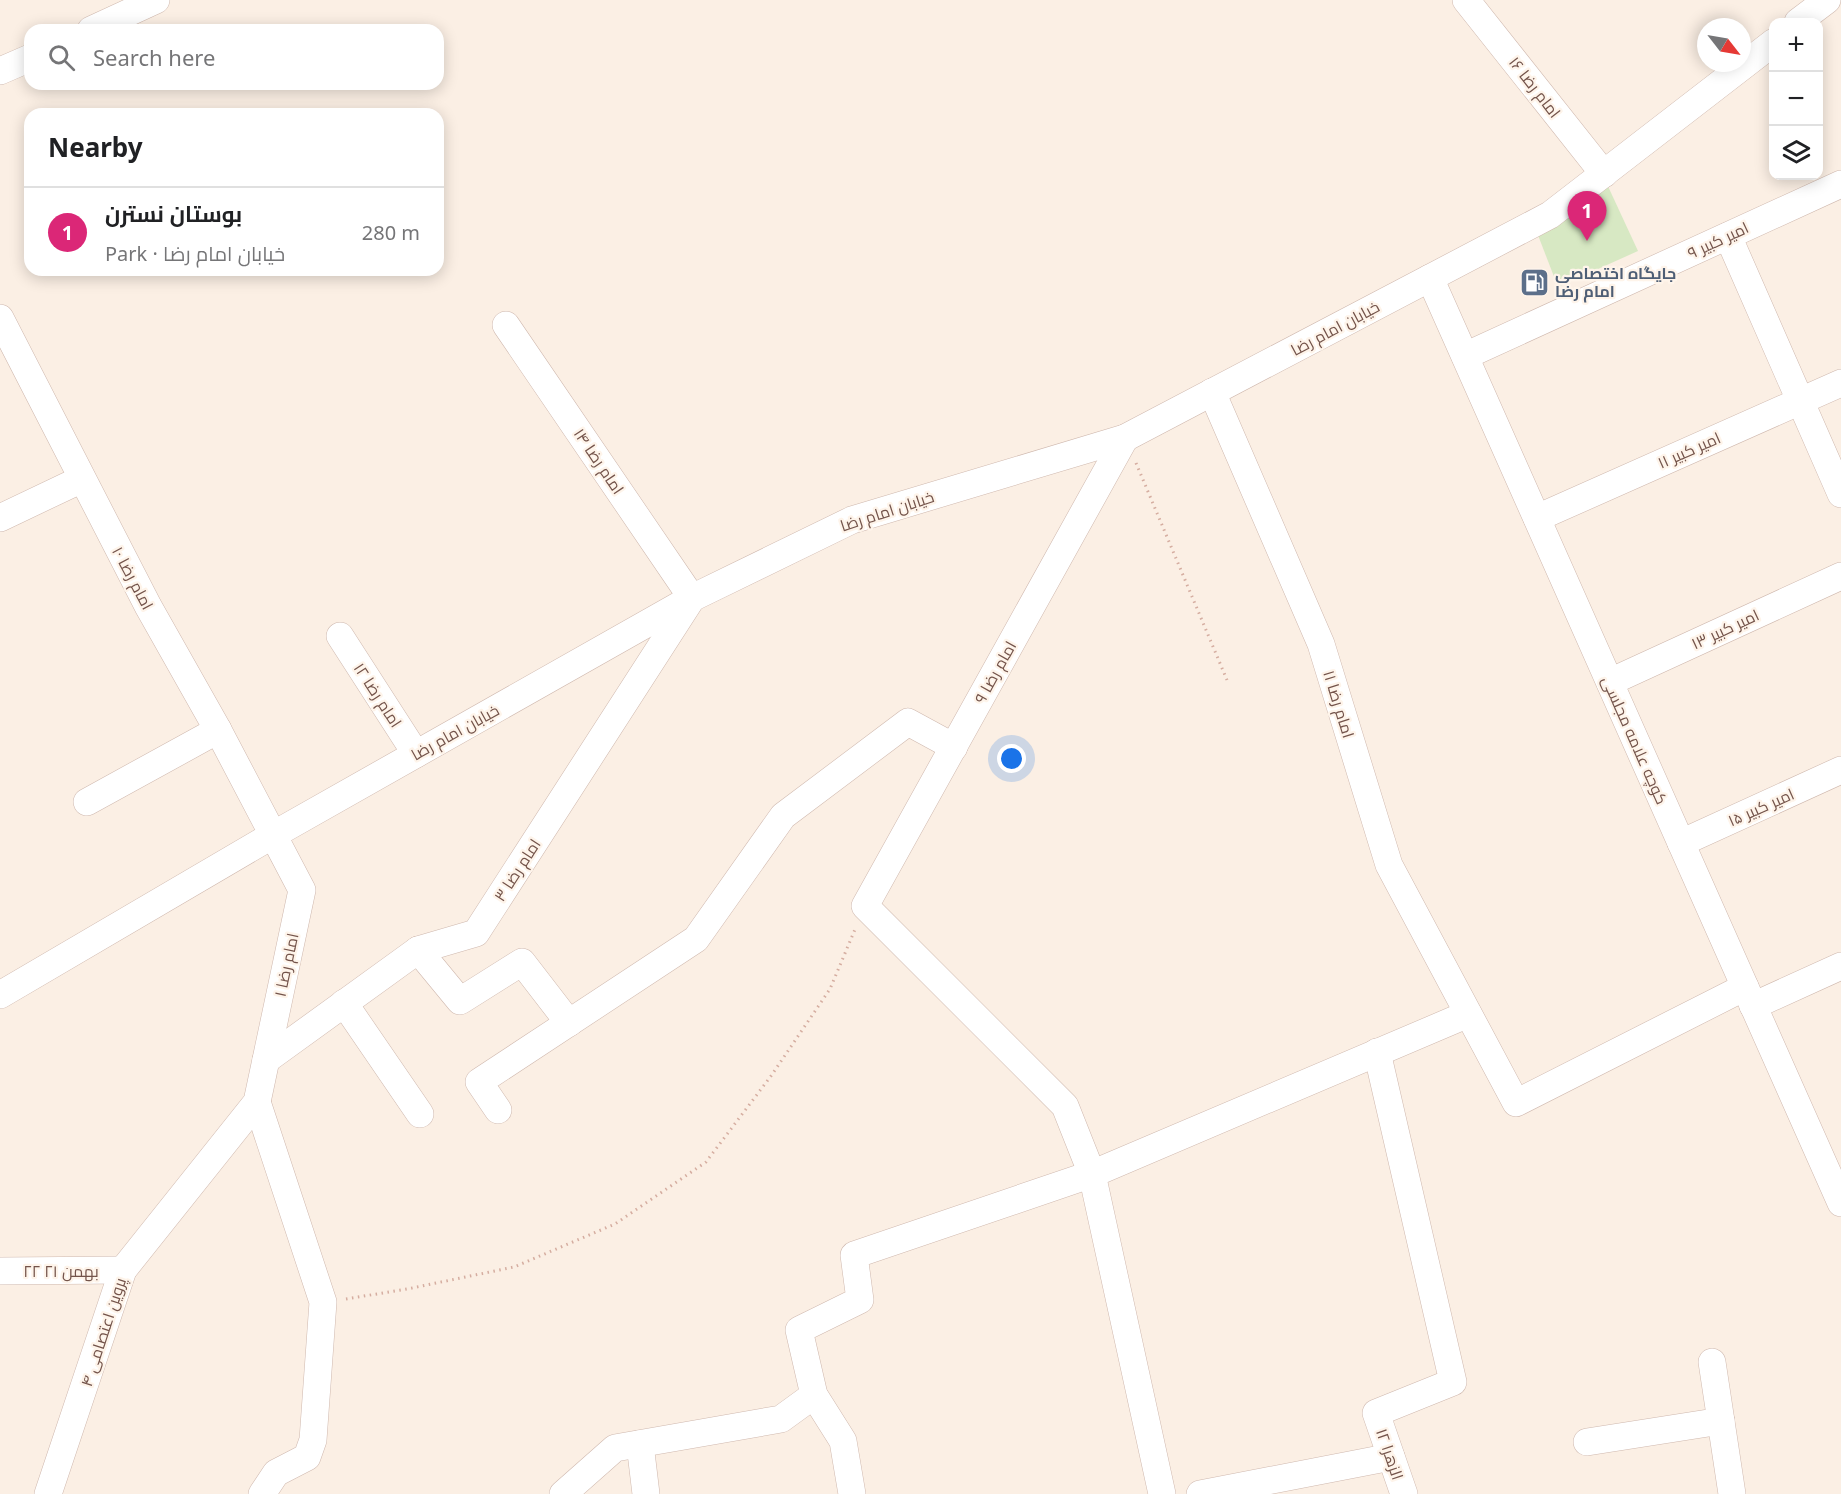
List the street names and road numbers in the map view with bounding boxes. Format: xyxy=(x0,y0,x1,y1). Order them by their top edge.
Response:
street label: امام رضا ۱۶ xyxy=(1503,52,1566,123)
street label: امیر کبیر ۹ xyxy=(1684,216,1752,264)
street label: خیابان امام رضا xyxy=(1287,295,1384,362)
street label: امام رضا ۱۴ xyxy=(568,424,629,499)
street label: امیر کبیر ۱۱ xyxy=(1654,426,1724,474)
street label: خیابان امام رضا xyxy=(837,485,937,537)
street label: امام رضا ۱۰ xyxy=(106,543,159,614)
street label: امیر کبیر ۱۳ xyxy=(1688,604,1762,654)
street label: امام رضا ۹ xyxy=(969,637,1022,708)
street label: امام رضا ۱۲ xyxy=(348,658,407,732)
street label: امام رضا ۱۱ xyxy=(1317,668,1360,741)
street label: کوچه علامه مجلسی xyxy=(1596,672,1673,808)
street label: خیابان امام رضا xyxy=(407,699,504,766)
street label: امیر کبیر ۱۵ xyxy=(1724,783,1798,831)
street label: امام رضا ۳ xyxy=(489,834,546,906)
street label: امام رضا ۱ xyxy=(269,931,304,999)
street label: ۲۲ بهمن ۲۱ xyxy=(23,1260,99,1282)
street label: پروین اعتصامی ۴ xyxy=(75,1274,132,1390)
street label: الزهرا ۱۲ xyxy=(1371,1425,1409,1483)

